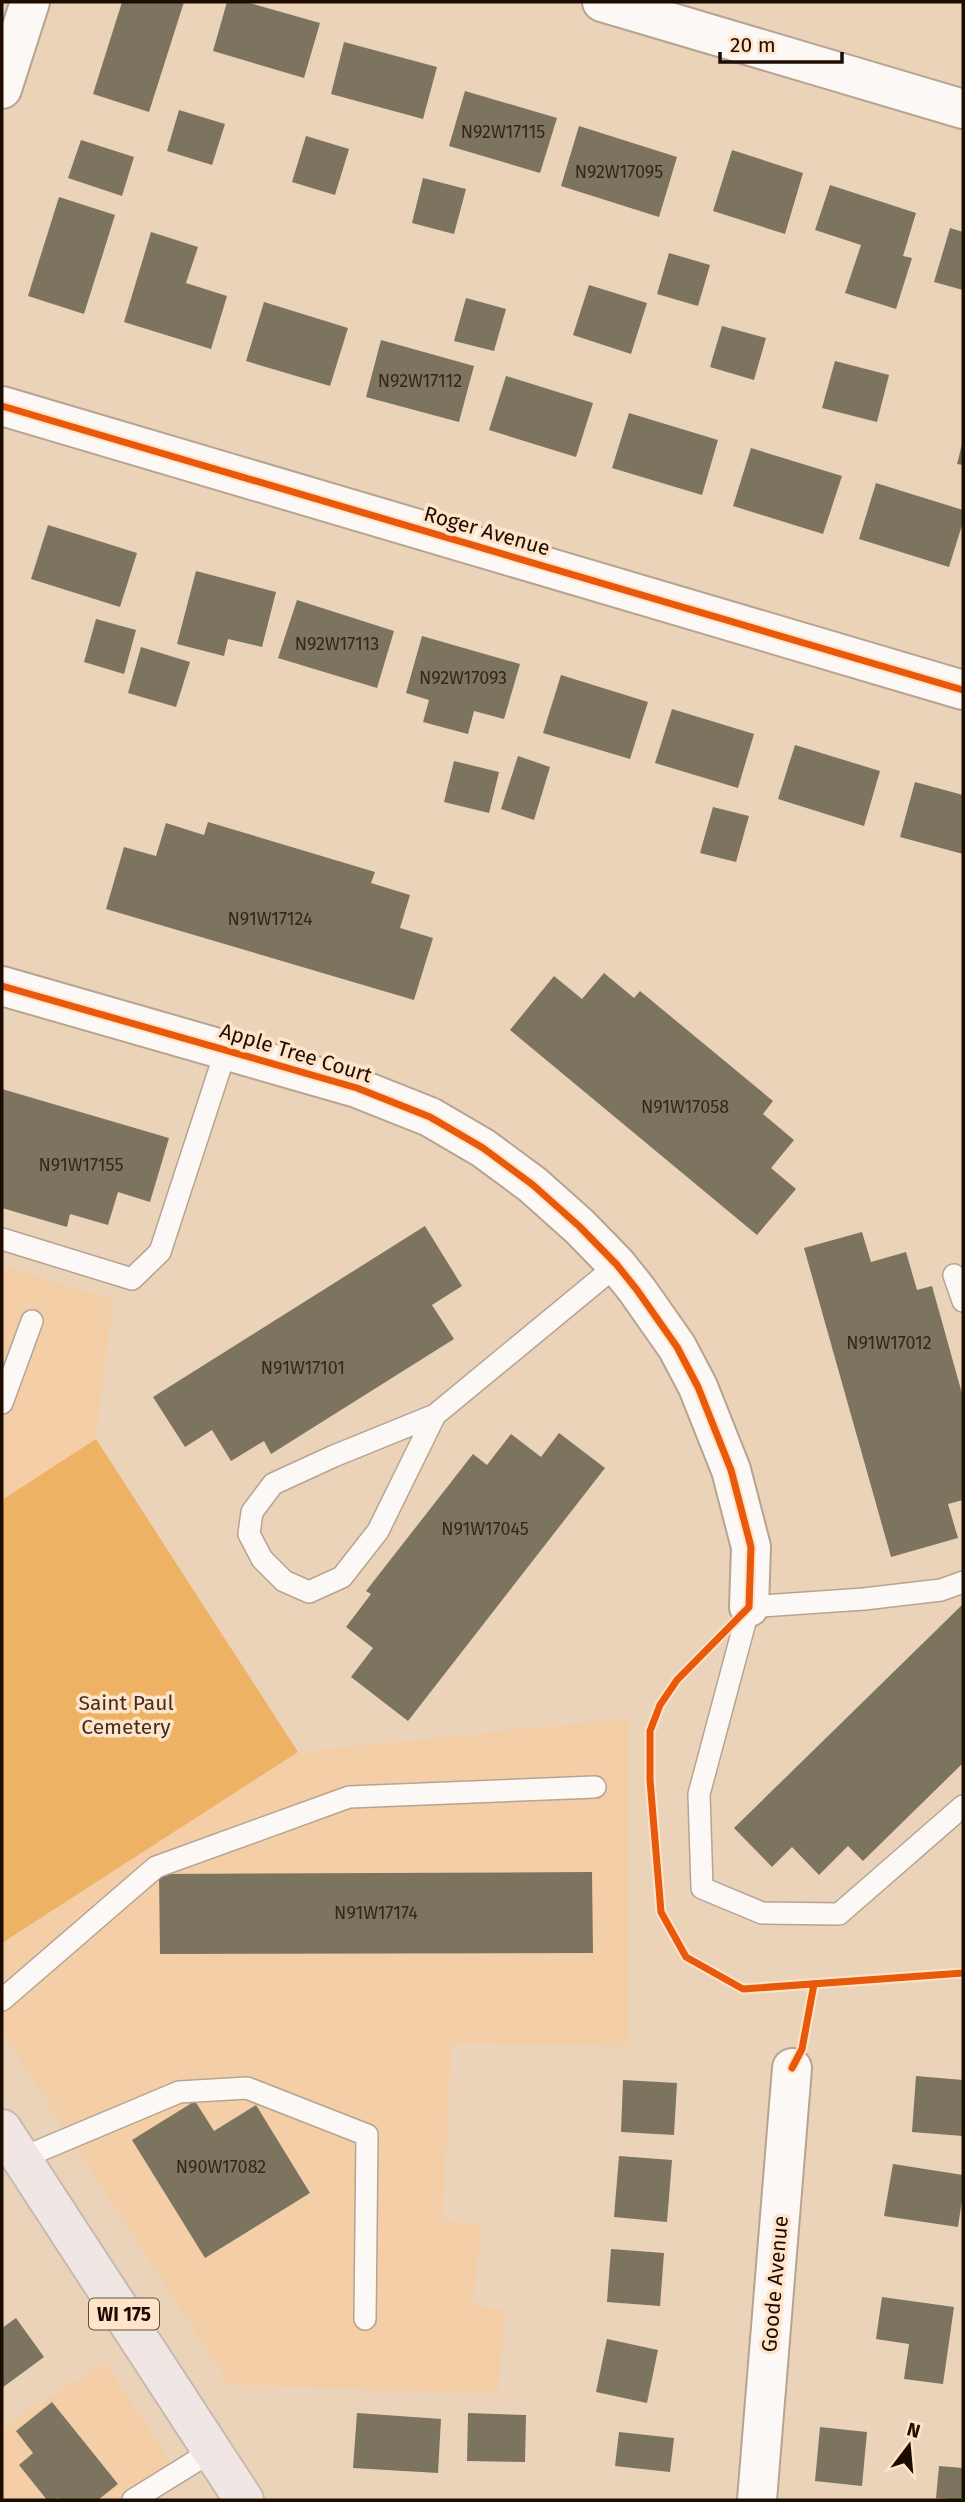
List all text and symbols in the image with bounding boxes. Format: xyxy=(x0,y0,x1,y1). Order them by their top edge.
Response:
scale bar xyxy=(720,21,842,65)
text: 20 m xyxy=(730,32,776,58)
house number: N92W17115 xyxy=(461,121,545,143)
house number: N92W17095 xyxy=(575,161,663,183)
house number: N92W17112 xyxy=(378,370,462,392)
street label: Roger Avenue xyxy=(421,501,553,561)
house number: N92W17113 xyxy=(295,633,379,655)
house number: N92W17093 xyxy=(419,667,507,689)
house number: N91W17124 xyxy=(228,908,313,930)
street label: Apple Tree Court xyxy=(217,1018,376,1089)
house number: N91W17058 xyxy=(641,1096,729,1118)
house number: N91W17155 xyxy=(39,1154,123,1176)
house number: N91W17012 xyxy=(846,1332,932,1354)
house number: N91W17101 xyxy=(261,1357,345,1379)
house number: N91W17045 xyxy=(441,1518,529,1540)
park label: Saint Paul Cemetery xyxy=(78,1690,174,1740)
house number: N91W17174 xyxy=(334,1902,418,1924)
house number: N90W17082 xyxy=(176,2156,266,2178)
street label: Goode Avenue xyxy=(756,2215,794,2353)
road number: WI 175 xyxy=(89,2298,159,2330)
north arrow xyxy=(874,2411,944,2481)
text: N xyxy=(904,2417,923,2443)

